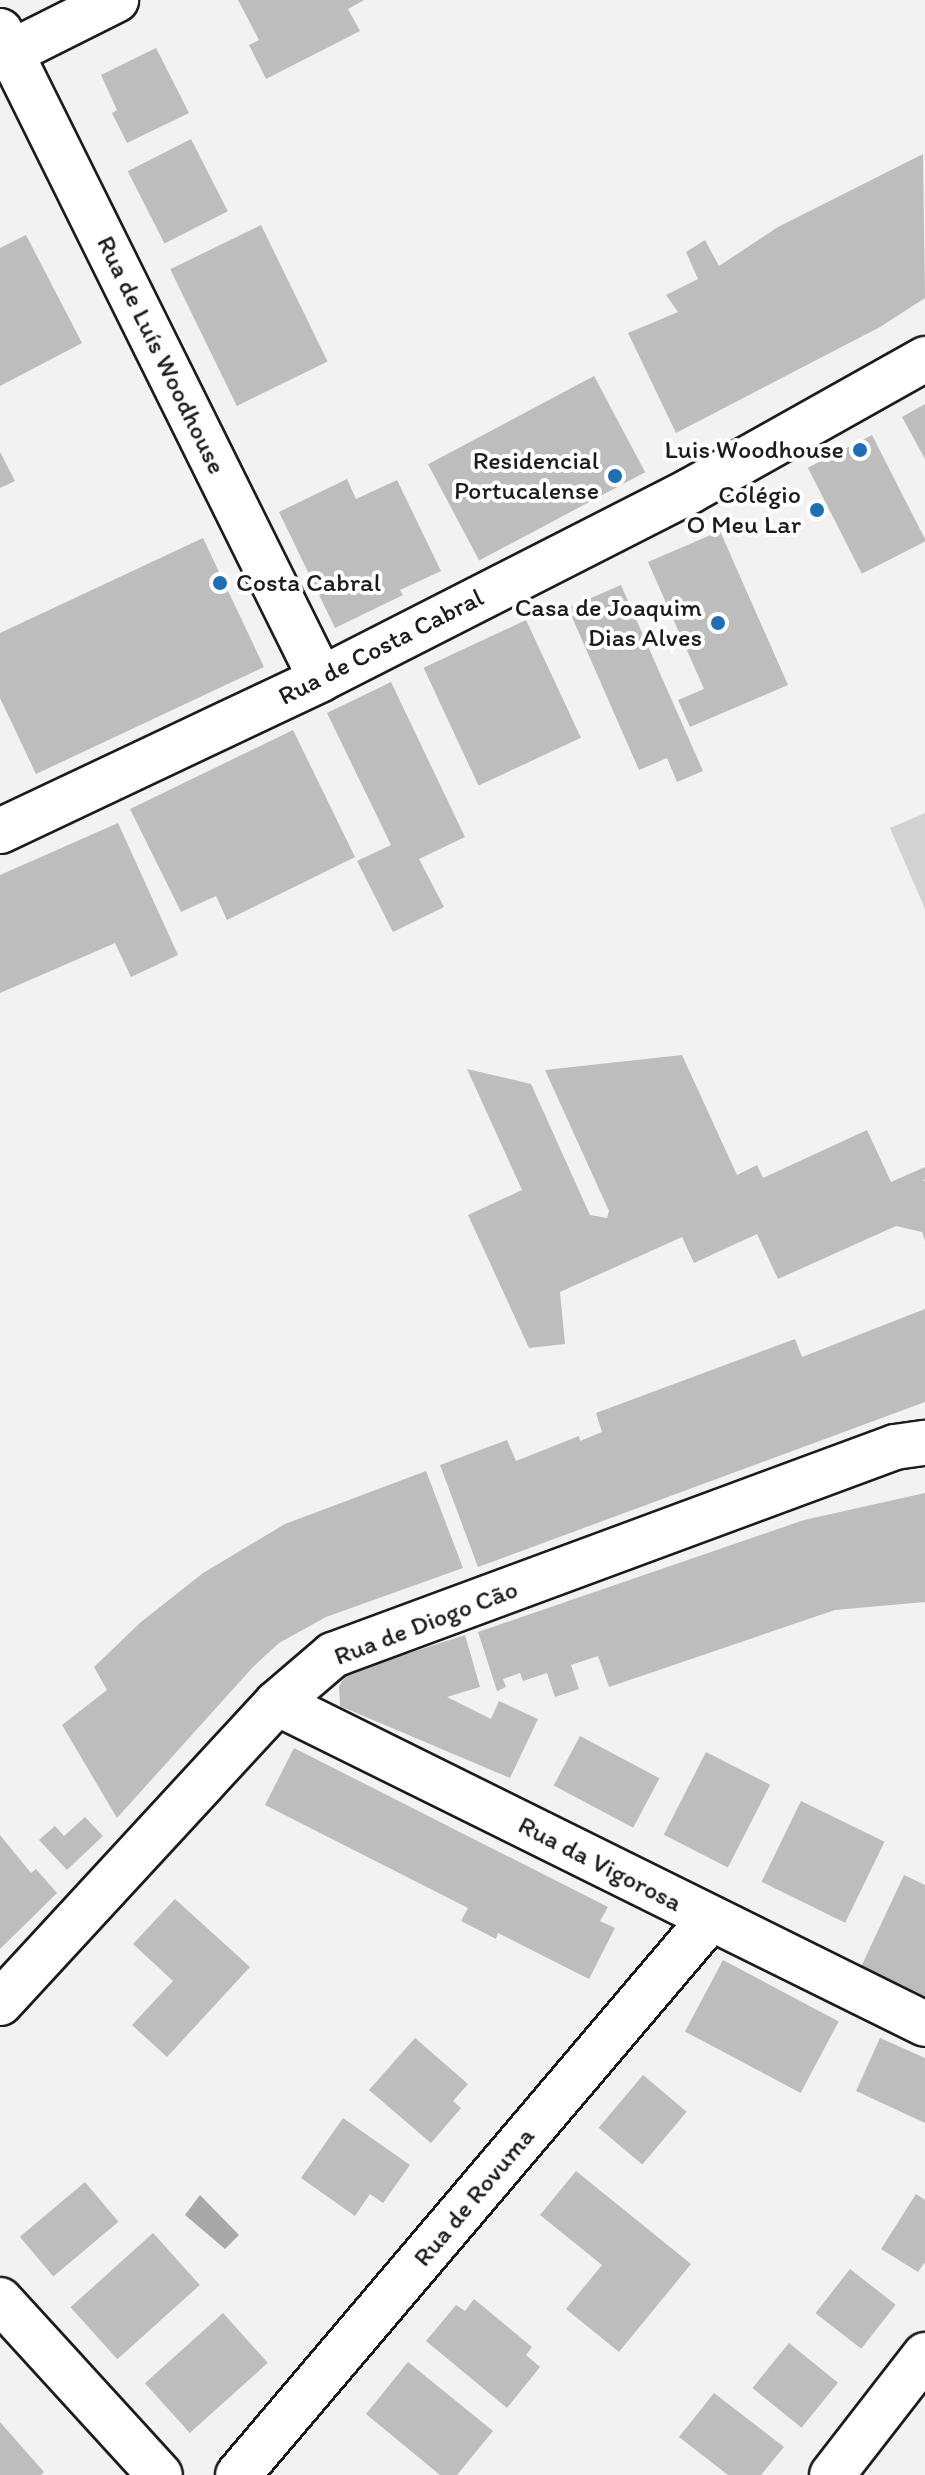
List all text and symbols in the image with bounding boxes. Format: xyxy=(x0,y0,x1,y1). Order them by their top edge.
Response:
street label: Rua de Luís Woodhouse xyxy=(90,231,232,479)
place label: Luis Woodhouse xyxy=(666,434,844,466)
marker: Luis Woodhouse xyxy=(851,441,869,459)
place label: Residencial Portucalense xyxy=(454,445,599,506)
marker: Residencial Portucalense xyxy=(606,467,624,485)
place label: Colégio O Meu Lar xyxy=(686,479,801,540)
marker: Colégio O Meu Lar xyxy=(808,501,826,519)
place label: Costa Cabral xyxy=(236,567,380,599)
marker: Costa Cabral xyxy=(211,574,229,592)
street label: Rua de Costa Cabral xyxy=(274,582,488,712)
place label: Casa de Joaquim Dias Alves xyxy=(515,592,702,654)
marker: Casa de Joaquim Dias Alves xyxy=(709,614,727,632)
street label: Rua de Diogo Cão xyxy=(330,1574,522,1672)
street label: Rua da Vigorosa xyxy=(513,1809,687,1919)
street label: Rua de Rovuma xyxy=(407,2122,541,2272)

